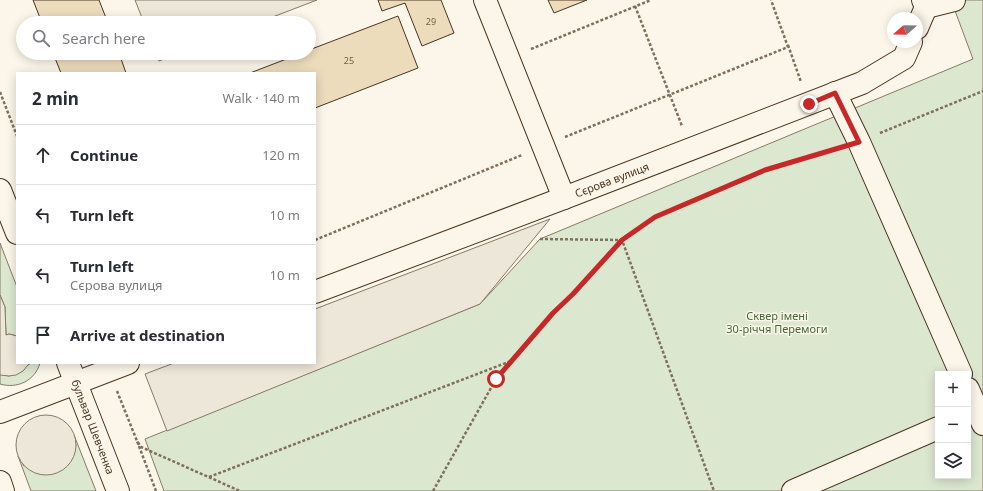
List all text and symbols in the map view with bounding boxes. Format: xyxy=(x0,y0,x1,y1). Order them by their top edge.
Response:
north arrow xyxy=(887,12,923,48)
house number: 29 xyxy=(426,15,436,28)
search box xyxy=(16,16,316,60)
icon: search xyxy=(30,27,52,49)
text: Search here xyxy=(62,28,145,48)
house number: 25 xyxy=(344,54,354,67)
text: 2 min xyxy=(32,87,79,110)
text: Walk · 140 m xyxy=(222,89,300,107)
route end xyxy=(800,95,818,113)
icon: ahead xyxy=(32,144,54,166)
text: Continue xyxy=(70,145,138,165)
text: 120 m xyxy=(262,146,300,164)
street label: Сєрова вулиця xyxy=(573,158,651,201)
icon: left xyxy=(32,204,54,226)
text: Turn left xyxy=(70,205,134,225)
text: 10 m xyxy=(270,206,300,224)
text: Turn left xyxy=(70,256,134,276)
icon: left xyxy=(32,264,54,286)
text: 10 m xyxy=(270,266,300,284)
text: Сєрова вулиця xyxy=(70,276,163,294)
park label: Сквер імені 30-річчя Перемоги xyxy=(726,308,828,336)
icon: arrive xyxy=(32,324,54,346)
text: Arrive at destination xyxy=(70,325,225,345)
route start xyxy=(487,370,505,388)
map controls xyxy=(935,371,971,479)
button: + xyxy=(935,371,971,407)
street label: бульвар Шевченка xyxy=(68,377,118,476)
button: − xyxy=(935,407,971,443)
button: layers xyxy=(935,443,971,479)

